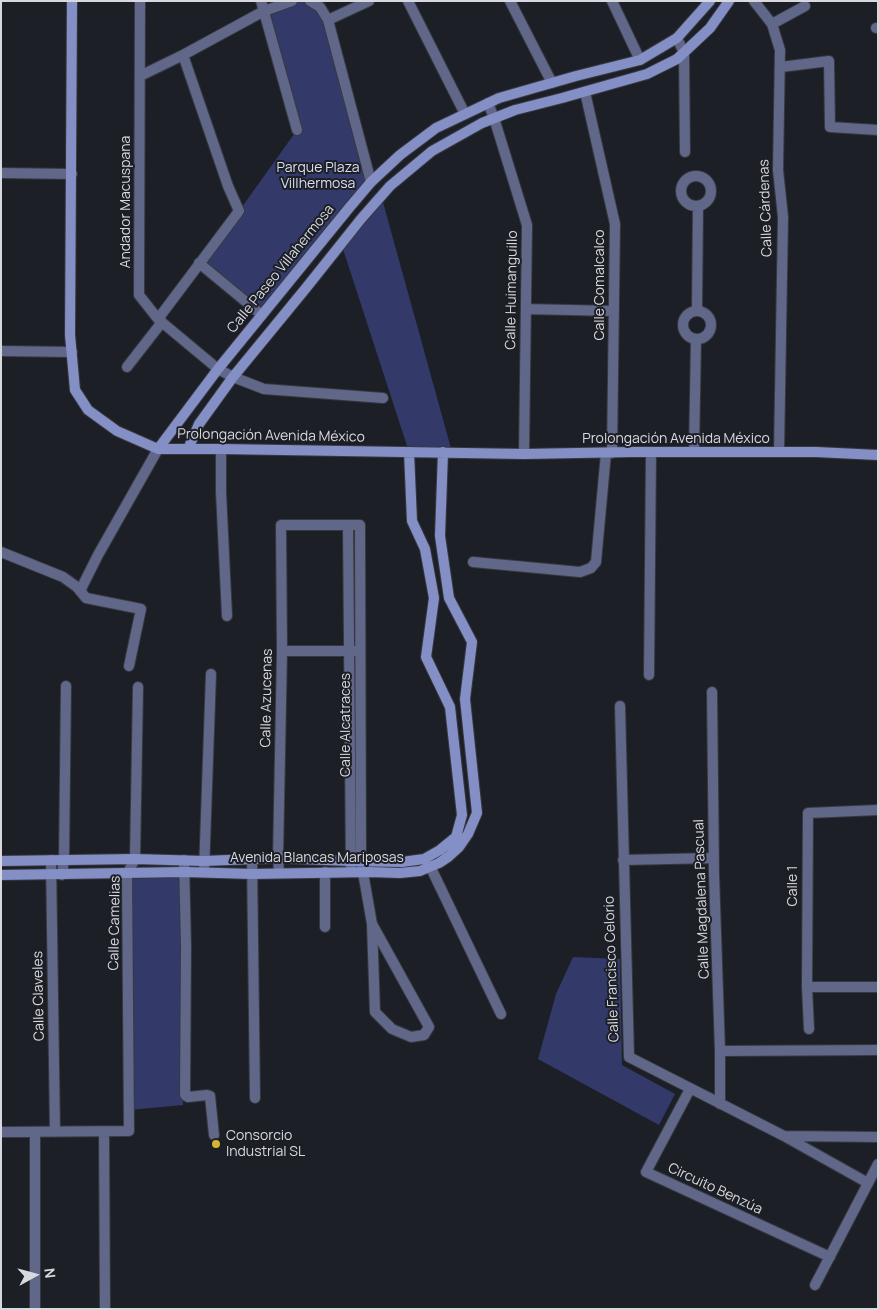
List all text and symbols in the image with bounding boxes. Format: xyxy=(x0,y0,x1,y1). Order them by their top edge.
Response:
street label: Andador Macuspana xyxy=(118,136,134,268)
street label: Calle Cárdenas xyxy=(756,159,776,257)
park label: Parque Plaza Villhermosa xyxy=(277,160,359,192)
street label: Calle Paseo Villahermosa xyxy=(224,201,338,337)
street label: Calle Comalcalco xyxy=(592,229,608,341)
street label: Calle Huimanguillo xyxy=(503,230,521,350)
street label: Prolongación Avenida México xyxy=(177,426,365,446)
street label: Prolongación Avenida México xyxy=(582,431,770,447)
street label: Calle Azucenas xyxy=(258,648,276,748)
street label: Calle Alcatraces xyxy=(338,673,354,777)
street label: Calle Magdalena Pascual xyxy=(691,819,713,979)
street label: Avenida Blancas Mariposas xyxy=(230,850,404,866)
street label: Calle 1 xyxy=(785,866,801,906)
street label: Calle Camelias xyxy=(106,875,124,971)
street label: Calle Francisco Celorio xyxy=(601,896,623,1042)
street label: Calle Claveles xyxy=(30,951,48,1041)
place label: Consorcio Industrial SL xyxy=(226,1128,305,1160)
marker: Consorcio Industrial SL xyxy=(210,1138,222,1150)
street label: Circuito Benzúa xyxy=(665,1160,765,1218)
north arrow xyxy=(10,1250,60,1300)
text: N xyxy=(40,1267,60,1279)

